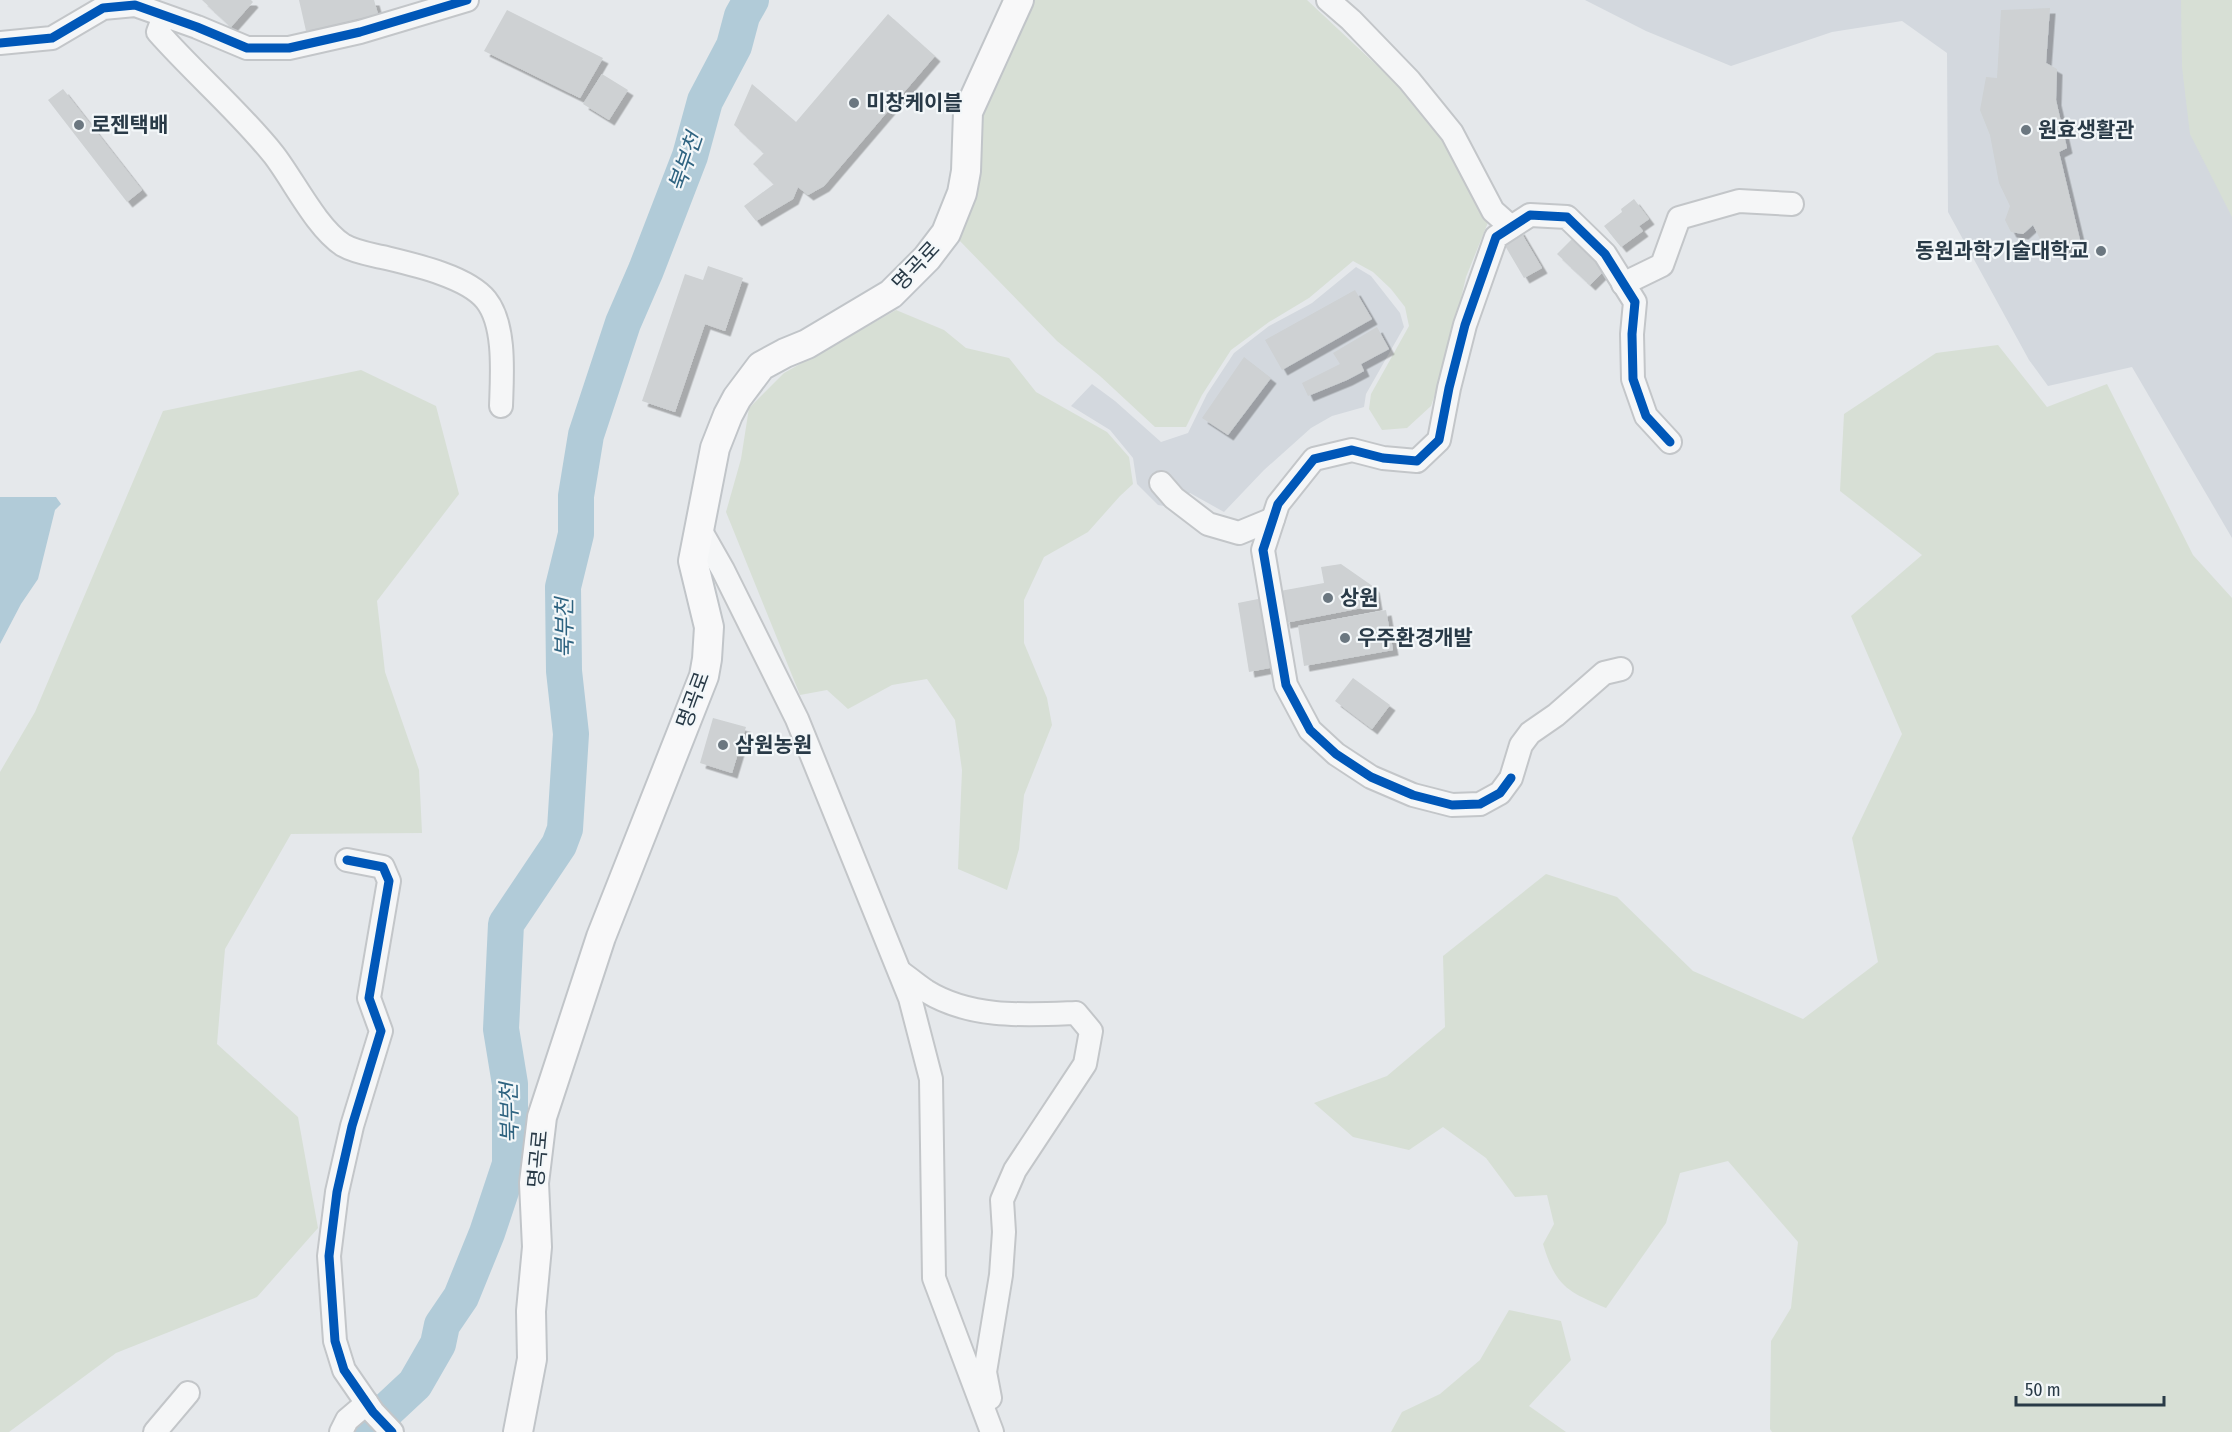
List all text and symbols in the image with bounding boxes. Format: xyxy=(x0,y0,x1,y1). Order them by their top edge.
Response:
place label: 미창케이블 xyxy=(866,90,963,116)
marker: 미창케이블 xyxy=(847,96,861,110)
place label: 로젠택배 xyxy=(91,112,168,138)
place label: 원효생활관 xyxy=(2038,117,2135,143)
marker: 로젠택배 xyxy=(72,118,86,132)
marker: 원효생활관 xyxy=(2019,123,2033,137)
water label: 북부천 xyxy=(663,126,709,195)
street label: 명곡로 xyxy=(887,236,945,296)
place label: 동원과학기술대학교 xyxy=(1915,238,2089,264)
marker: 동원과학기술대학교 xyxy=(2094,244,2108,258)
place label: 상원 xyxy=(1340,585,1379,611)
marker: 상원 xyxy=(1321,591,1335,605)
water label: 북부천 xyxy=(551,595,578,658)
place label: 우주환경개발 xyxy=(1357,625,1473,651)
marker: 우주환경개발 xyxy=(1338,631,1352,645)
street label: 명곡로 xyxy=(671,668,715,732)
place label: 삼원농원 xyxy=(735,732,812,758)
marker: 삼원농원 xyxy=(716,738,730,752)
water label: 북부천 xyxy=(495,1080,524,1144)
street label: 명곡로 xyxy=(523,1129,553,1189)
scale bar xyxy=(2016,1369,2164,1407)
text: 50 m xyxy=(2025,1379,2061,1401)

